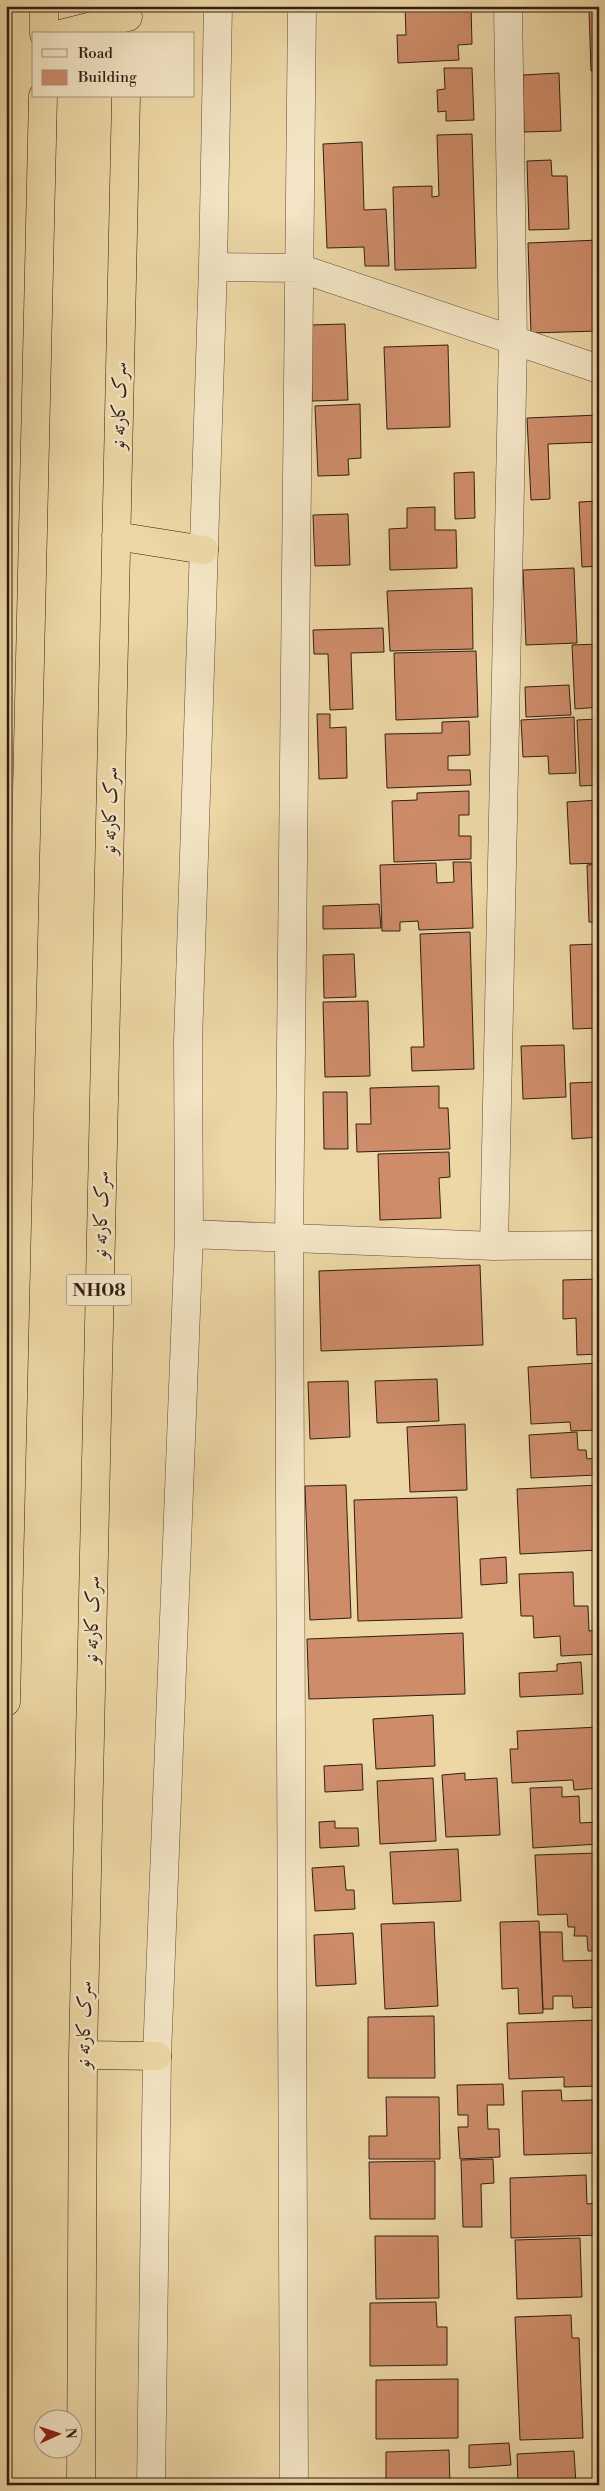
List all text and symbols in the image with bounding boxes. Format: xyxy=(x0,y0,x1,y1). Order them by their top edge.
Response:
legend xyxy=(32,32,195,98)
text: Road xyxy=(78,44,113,63)
text: Building xyxy=(77,68,137,87)
street label: سرک کارته نو xyxy=(106,362,132,452)
street label: سرک کارته نو xyxy=(97,767,123,857)
street label: سرک کارته نو xyxy=(88,1171,114,1261)
road number: NH08 xyxy=(66,1274,132,1306)
street label: سرک کارته نو xyxy=(79,1576,105,1666)
street label: سرک کارته نو xyxy=(71,1981,97,2071)
north arrow xyxy=(32,2408,82,2458)
text: N xyxy=(61,2427,79,2439)

